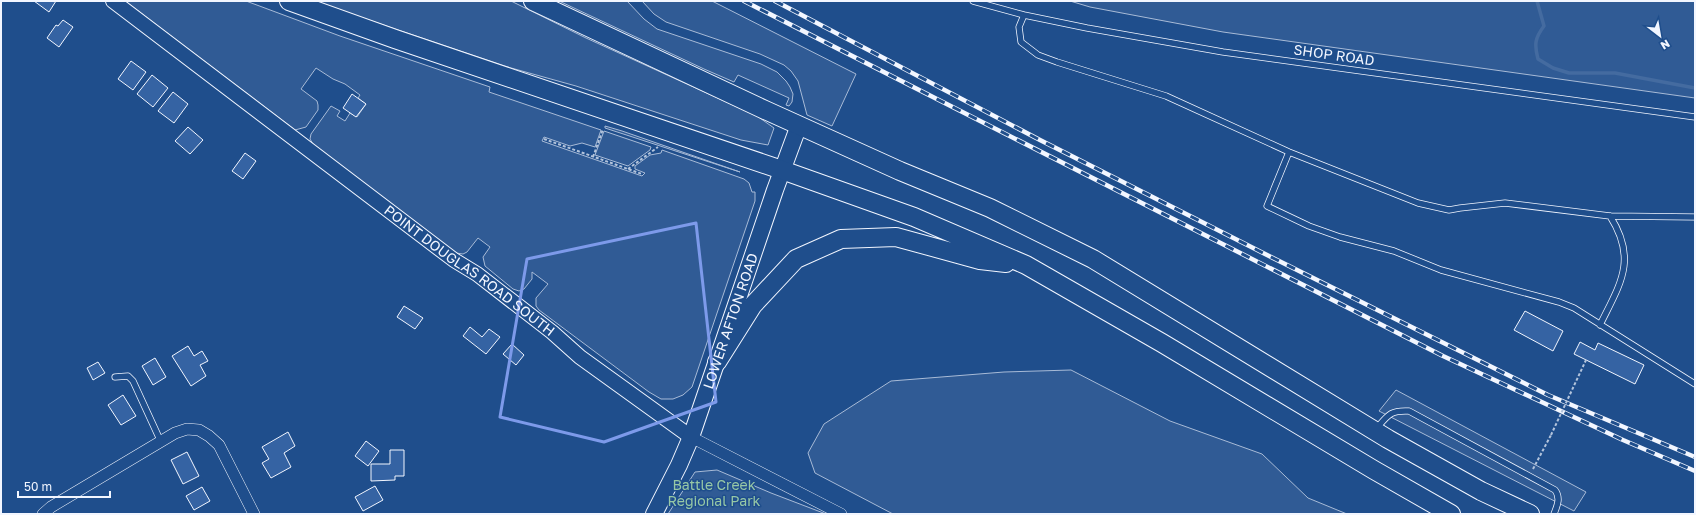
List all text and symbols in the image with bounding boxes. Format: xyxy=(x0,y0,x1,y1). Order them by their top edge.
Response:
north arrow xyxy=(1640,16,1680,56)
text: N xyxy=(1658,37,1672,53)
street label: SHOP ROAD xyxy=(1293,40,1376,69)
street label: POINT DOUGLAS ROAD SOUTH xyxy=(381,201,559,339)
street label: LOWER AFTON ROAD xyxy=(699,251,761,391)
scale bar xyxy=(18,473,110,499)
park label: Battle Creek Regional Park xyxy=(667,476,761,509)
text: 50 m xyxy=(24,479,52,494)

